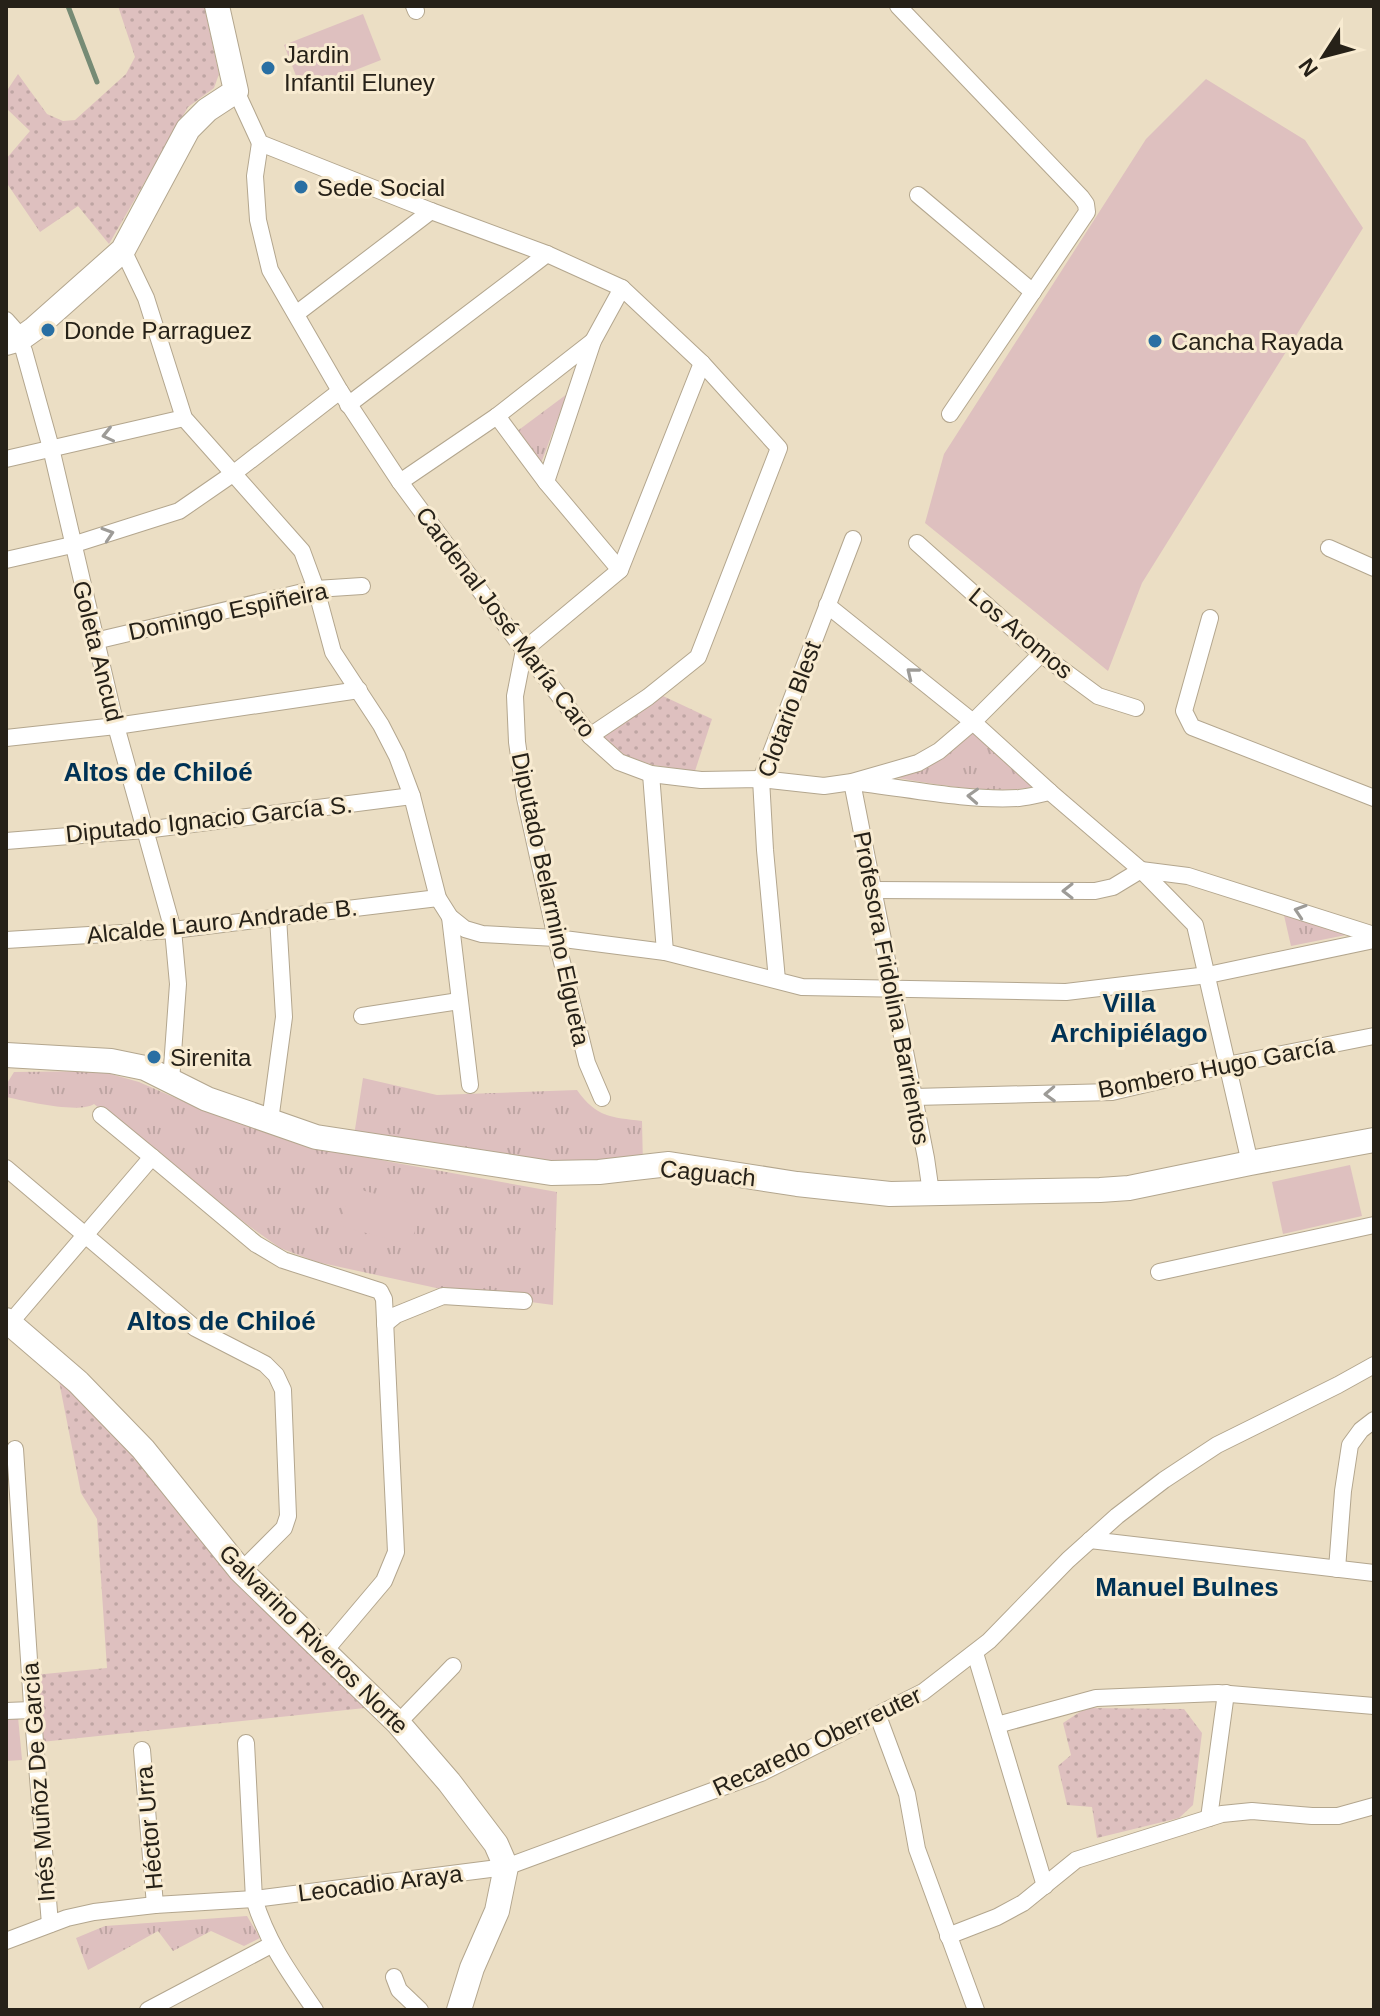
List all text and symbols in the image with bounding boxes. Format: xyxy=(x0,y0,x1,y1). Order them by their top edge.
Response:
north arrow xyxy=(1284,16,1364,96)
place label: Jardin Infantil Eluney xyxy=(284,41,435,96)
text: N xyxy=(1293,54,1323,81)
marker: Jardin Infantil Eluney xyxy=(259,59,277,77)
place label: Sede Social xyxy=(317,174,445,201)
marker: Sede Social xyxy=(292,178,310,196)
place label: Donde Parraguez xyxy=(64,317,252,344)
marker: Donde Parraguez xyxy=(39,321,57,339)
place label: Cancha Rayada xyxy=(1171,328,1344,355)
marker: Cancha Rayada xyxy=(1146,332,1164,350)
one-way arrow xyxy=(102,426,116,443)
street label: Cardenal José María Caro xyxy=(411,501,601,743)
one-way arrow xyxy=(101,527,115,543)
street label: Domingo Espiñeira xyxy=(126,577,331,645)
street label: Goleta Ancud xyxy=(67,578,129,724)
street label: Los Aromos xyxy=(964,582,1078,684)
street label: Clotario Blest xyxy=(752,637,826,781)
one-way arrow xyxy=(907,668,921,683)
street label: Diputado Belarmino Elgueta xyxy=(507,750,595,1049)
district label: Altos de Chiloé xyxy=(63,757,253,787)
one-way arrow xyxy=(966,788,979,805)
street label: Diputado Ignacio García S. xyxy=(64,791,354,847)
street label: Profesora Fridolina Barrientos xyxy=(848,829,936,1147)
one-way arrow xyxy=(1061,882,1074,900)
street label: Alcalde Lauro Andrade B. xyxy=(85,893,359,949)
one-way arrow xyxy=(1293,904,1307,920)
district label: Villa Archipiélago xyxy=(1050,988,1208,1048)
street label: Bombero Hugo García xyxy=(1096,1031,1337,1103)
place label: Sirenita xyxy=(170,1044,252,1071)
marker: Sirenita xyxy=(145,1048,163,1066)
one-way arrow xyxy=(1043,1085,1056,1102)
street label: Caguach xyxy=(659,1155,757,1191)
district label: Altos de Chiloé xyxy=(126,1306,316,1336)
street label: Galvarino Riveros Norte xyxy=(214,1539,414,1739)
district label: Manuel Bulnes xyxy=(1095,1572,1279,1602)
street label: Inés Muñoz De García xyxy=(16,1661,60,1903)
street label: Recaredo Oberreuter xyxy=(709,1681,925,1801)
street label: Héctor Urra xyxy=(130,1764,168,1891)
street label: Leocadio Araya xyxy=(296,1859,464,1906)

